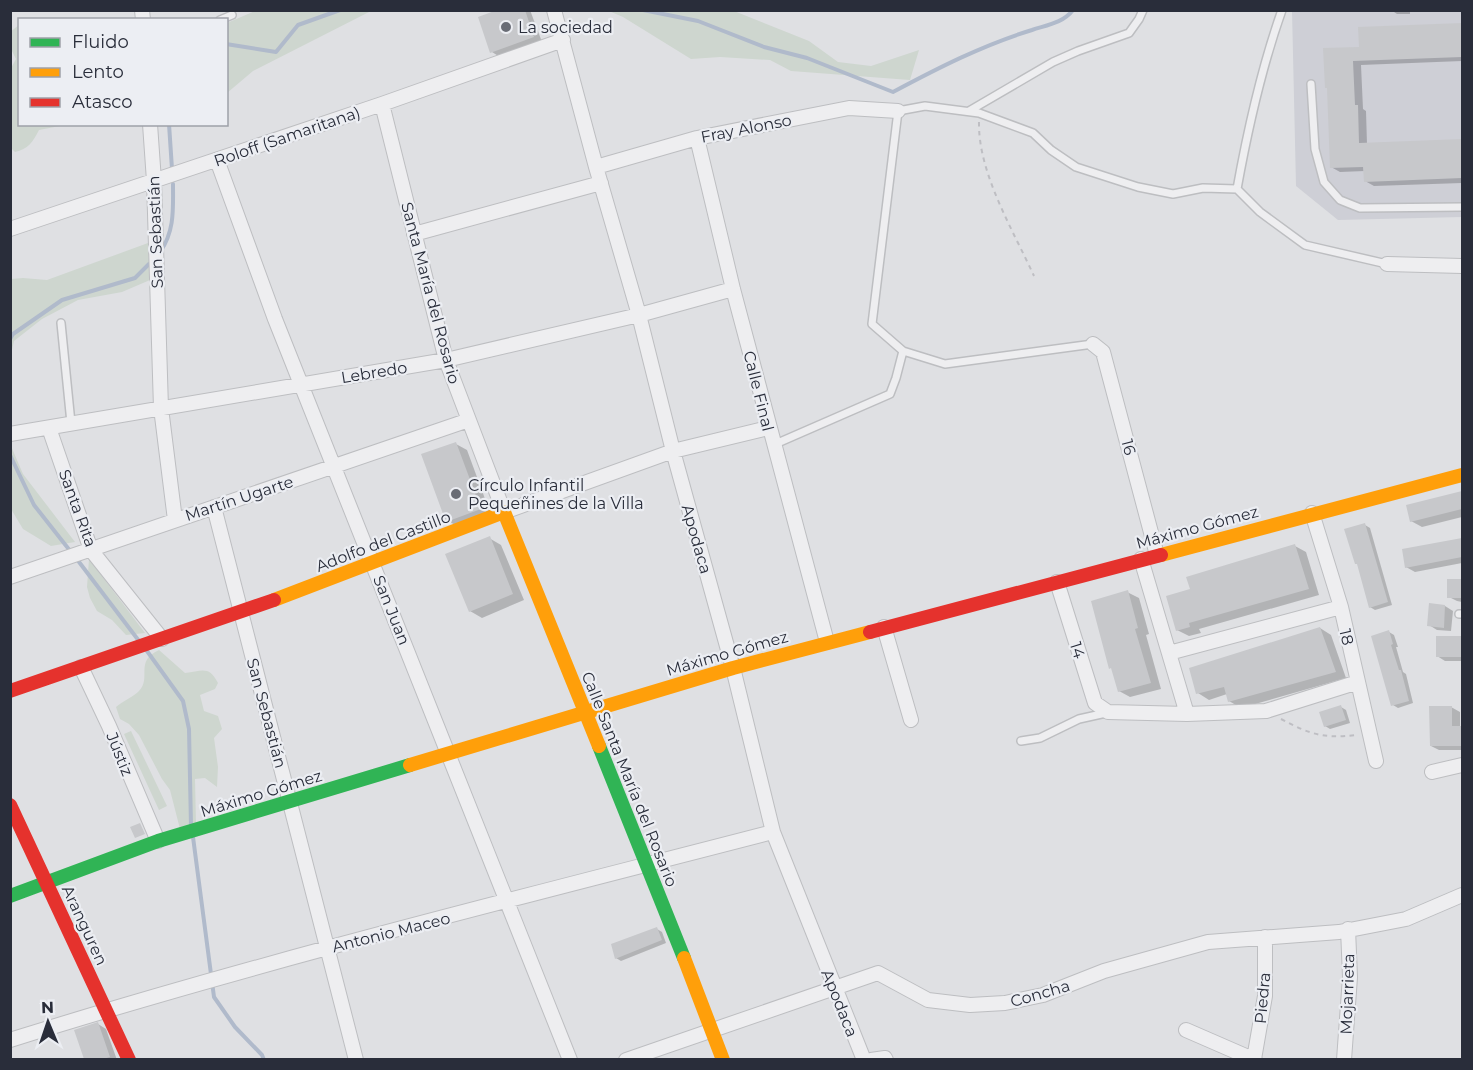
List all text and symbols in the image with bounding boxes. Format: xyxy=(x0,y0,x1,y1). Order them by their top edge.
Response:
legend xyxy=(18,18,228,126)
place label: La sociedad xyxy=(518,18,613,37)
marker: La sociedad xyxy=(499,20,513,34)
text: Fluido xyxy=(72,31,129,53)
text: Lento xyxy=(72,61,124,83)
text: Atasco xyxy=(72,91,132,113)
street label: Roloff (Samaritana) xyxy=(211,102,363,170)
street label: Fray Alonso xyxy=(699,110,793,147)
street label: San Sebastián xyxy=(144,175,167,289)
street label: Santa María del Rosario xyxy=(397,200,464,386)
street label: Calle Final xyxy=(739,349,778,433)
street label: Lebredo xyxy=(340,358,408,387)
street label: 16 xyxy=(1117,437,1140,457)
street label: Santa Rita xyxy=(55,467,100,550)
street label: Martín Ugarte xyxy=(183,472,296,525)
place label: Círculo Infantil Pequeñines de la Villa xyxy=(468,476,644,513)
marker: Círculo Infantil Pequeñines de la Villa xyxy=(449,487,463,501)
street label: Apodaca xyxy=(678,502,715,576)
street label: Máximo Gómez xyxy=(1134,502,1260,553)
street label: Adolfo del Castillo xyxy=(313,507,453,576)
street label: San Juan xyxy=(369,573,414,648)
street label: Máximo Gómez xyxy=(664,627,790,680)
street label: 18 xyxy=(1335,627,1358,647)
street label: 14 xyxy=(1066,640,1089,661)
street label: San Sebastián xyxy=(243,656,290,770)
street label: Calle Santa María del Rosario xyxy=(578,669,682,890)
street label: Jústiz xyxy=(102,729,137,779)
street label: Máximo Gómez xyxy=(198,766,324,821)
street label: Aranguren xyxy=(58,882,111,968)
street label: Antonio Maceo xyxy=(330,909,452,956)
street label: Mojarrieta xyxy=(1337,953,1358,1035)
street label: Apodaca xyxy=(817,967,862,1040)
street label: Piedra xyxy=(1251,972,1274,1025)
street label: Concha xyxy=(1008,976,1072,1011)
north arrow xyxy=(18,992,78,1052)
text: N xyxy=(41,998,54,1017)

